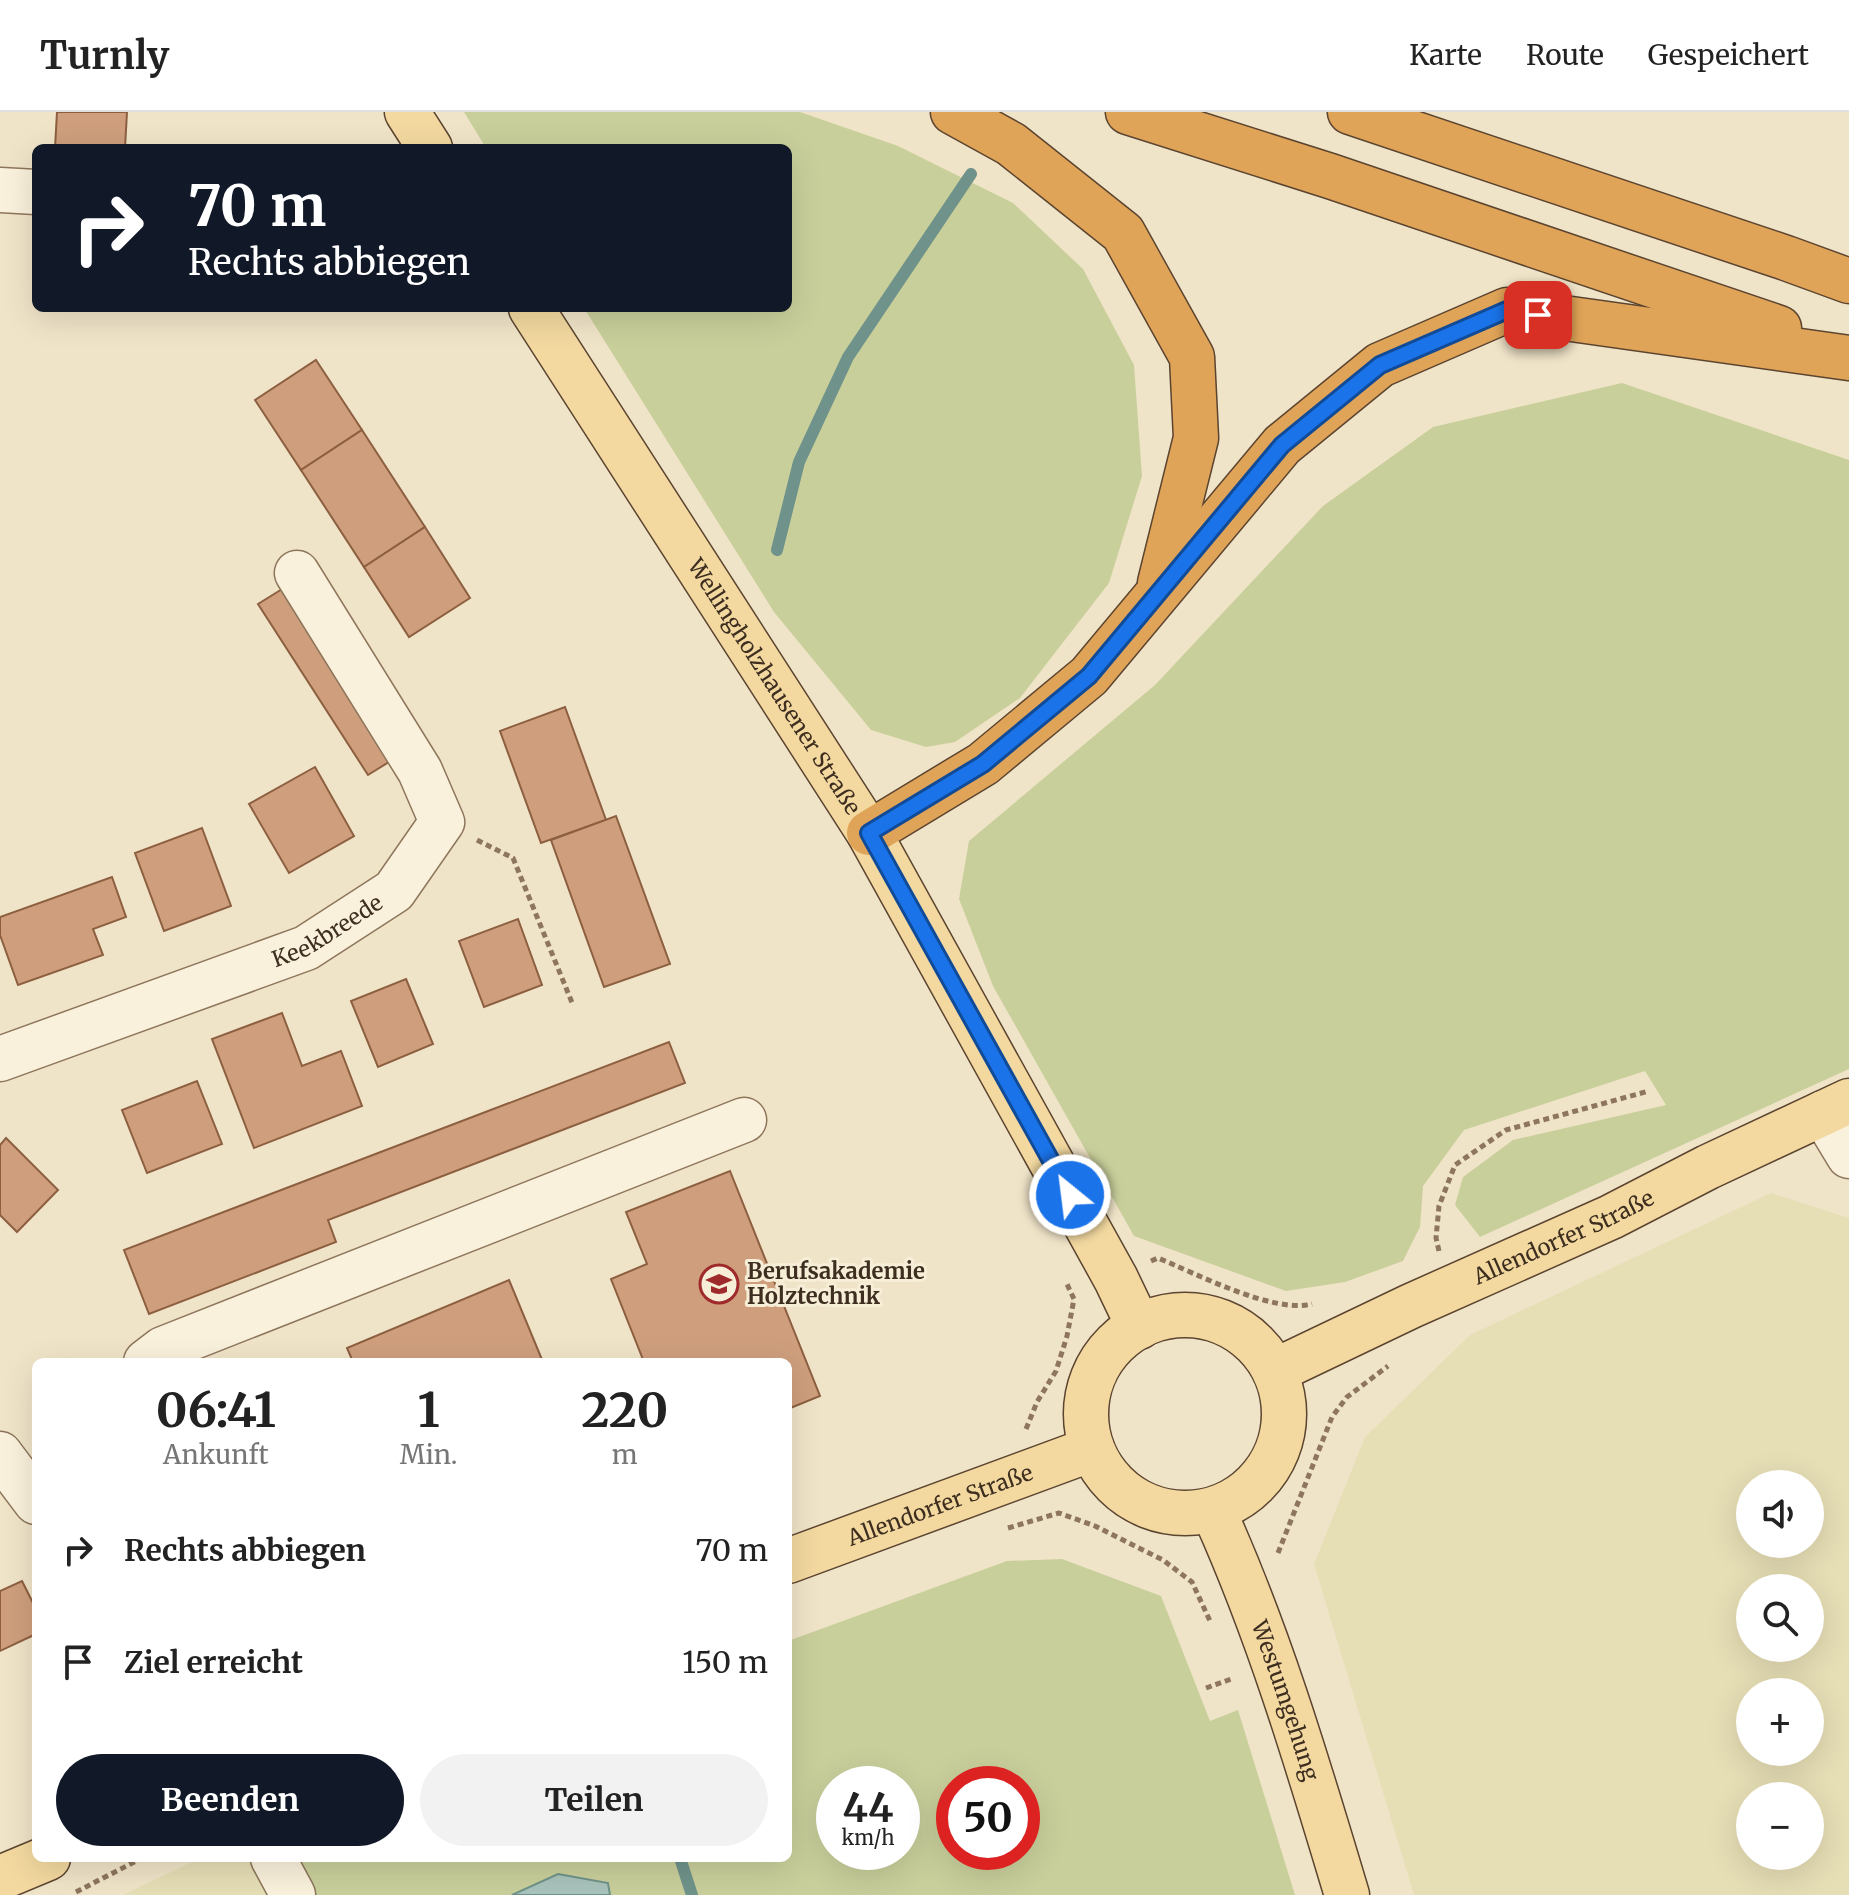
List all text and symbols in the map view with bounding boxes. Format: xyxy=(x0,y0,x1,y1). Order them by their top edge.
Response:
text: Turnly xyxy=(40,32,169,79)
text: Karte xyxy=(1409,37,1482,73)
text: Route xyxy=(1526,37,1604,73)
text: Gespeichert xyxy=(1648,37,1809,73)
text: 70 m xyxy=(188,171,326,241)
icon: right xyxy=(56,176,160,280)
text: Rechts abbiegen xyxy=(188,240,470,285)
pin xyxy=(1504,281,1572,349)
icon: arrive xyxy=(1516,293,1560,337)
street label: Wellingholzhausener Straße xyxy=(681,552,867,820)
street label: Keekbreede xyxy=(268,888,388,973)
position arrow xyxy=(1028,1153,1112,1237)
street label: Allendorfer Straße xyxy=(1468,1183,1658,1291)
place label: Berufsakademie Holztechnik xyxy=(747,1257,925,1310)
school or university icon: Berufsakademie Holztechnik xyxy=(698,1263,740,1305)
text: 06:41 xyxy=(156,1380,276,1440)
text: 1 xyxy=(417,1380,440,1440)
text: 220 xyxy=(581,1380,668,1440)
text: Ankunft xyxy=(163,1438,269,1471)
text: Min. xyxy=(400,1438,457,1471)
text: m xyxy=(612,1438,638,1471)
street label: Allendorfer Straße xyxy=(842,1458,1037,1552)
map controls xyxy=(1736,1470,1824,1870)
button: sound xyxy=(1736,1470,1824,1558)
icon: right xyxy=(56,1528,100,1572)
text: Rechts abbiegen xyxy=(124,1531,366,1569)
text: 70 m xyxy=(695,1531,768,1569)
button: search xyxy=(1736,1574,1824,1662)
street label: Westumgehung xyxy=(1245,1616,1325,1784)
icon: arrive xyxy=(56,1640,100,1684)
text: Ziel erreicht xyxy=(124,1643,303,1681)
text: 150 m xyxy=(682,1643,768,1681)
button: + xyxy=(1736,1678,1824,1766)
button: Beenden xyxy=(56,1754,404,1846)
button: Teilen xyxy=(420,1754,768,1846)
speed limit sign: 50 xyxy=(936,1766,1040,1870)
button: − xyxy=(1736,1782,1824,1870)
text: 44 xyxy=(843,1783,893,1833)
text: km/h xyxy=(842,1825,894,1850)

